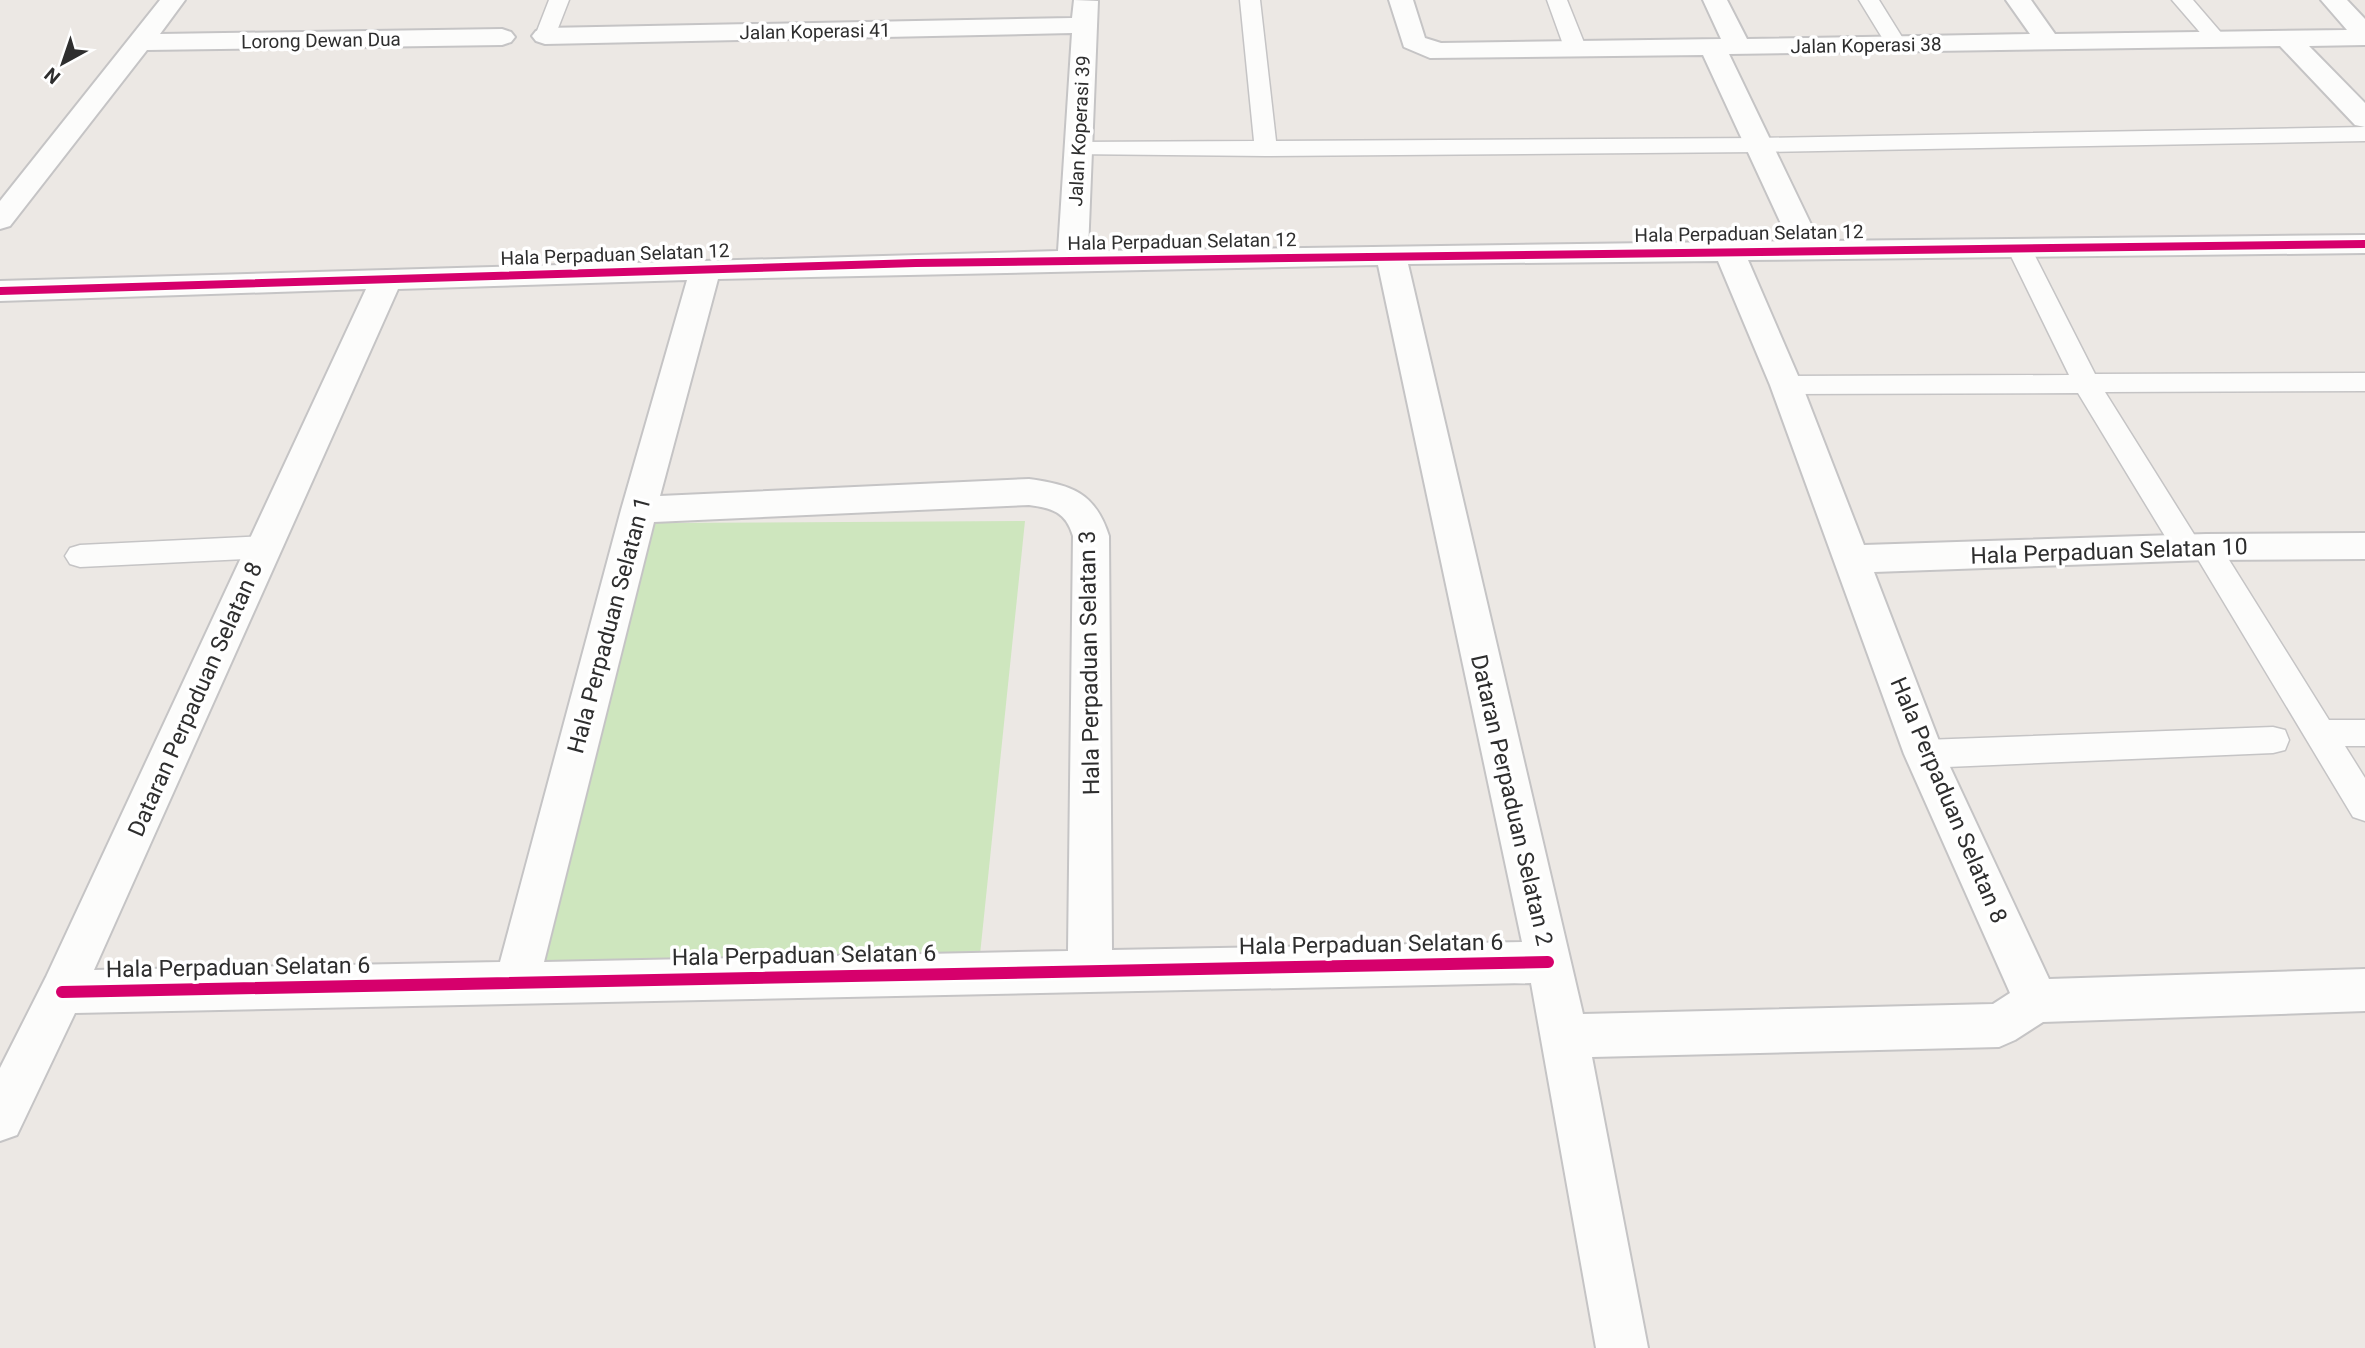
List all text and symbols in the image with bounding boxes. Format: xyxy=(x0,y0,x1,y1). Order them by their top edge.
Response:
street label: Jalan Koperasi 41 xyxy=(739,19,891,44)
north arrow xyxy=(28,28,98,98)
street label: Lorong Dewan Dua xyxy=(241,28,401,53)
street label: Jalan Koperasi 38 xyxy=(1790,33,1942,58)
street label: Jalan Koperasi 39 xyxy=(1064,55,1095,207)
text: N xyxy=(40,63,65,89)
street label: Hala Perpaduan Selatan 12 xyxy=(1634,220,1864,247)
street label: Hala Perpaduan Selatan 12 xyxy=(1067,228,1297,255)
street label: Hala Perpaduan Selatan 12 xyxy=(500,239,730,270)
street label: Hala Perpaduan Selatan 1 xyxy=(562,494,657,756)
street label: Hala Perpaduan Selatan 3 xyxy=(1074,531,1105,795)
street label: Hala Perpaduan Selatan 10 xyxy=(1970,533,2248,570)
street label: Dataran Perpaduan Selatan 8 xyxy=(123,558,268,841)
street label: Dataran Perpaduan Selatan 2 xyxy=(1465,652,1558,948)
street label: Hala Perpaduan Selatan 8 xyxy=(1884,673,2013,927)
street label: Hala Perpaduan Selatan 6 xyxy=(1239,929,1503,960)
street label: Hala Perpaduan Selatan 6 xyxy=(672,940,936,971)
street label: Hala Perpaduan Selatan 6 xyxy=(106,952,370,983)

